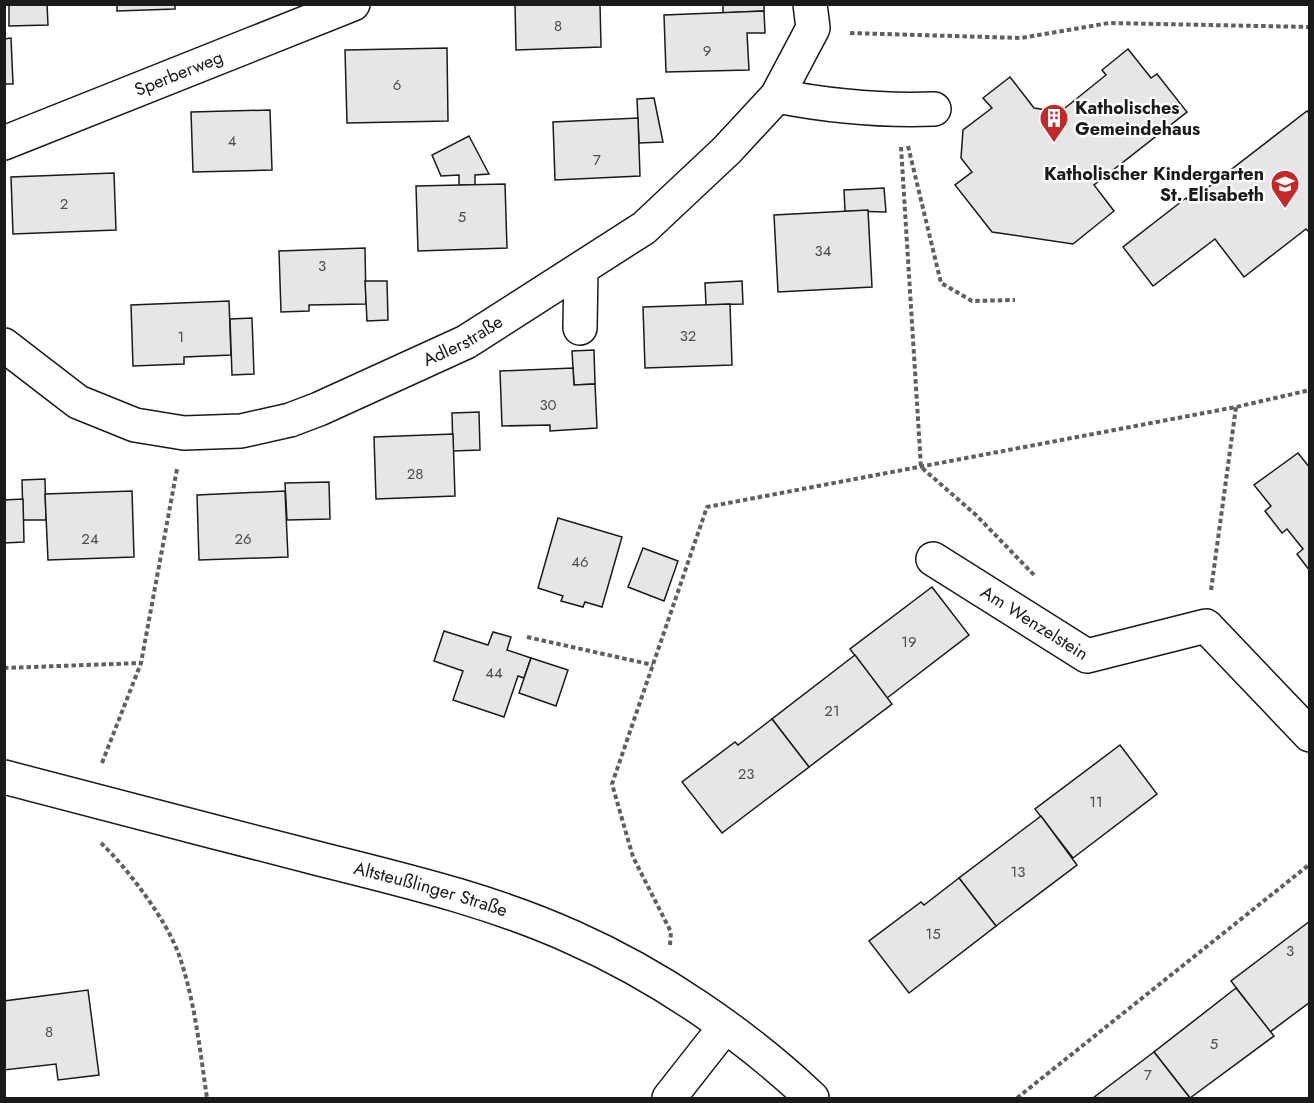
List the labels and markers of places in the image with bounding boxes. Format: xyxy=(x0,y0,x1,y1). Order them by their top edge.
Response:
place label: Katholisches Gemeindehaus xyxy=(1075,95,1200,142)
building icon: Katholisches Gemeindehaus xyxy=(1038,102,1070,144)
place label: Katholischer Kindergarten St. Elisabeth xyxy=(1044,161,1264,208)
school or university icon: Katholischer Kindergarten St. Elisabeth xyxy=(1269,168,1301,210)

